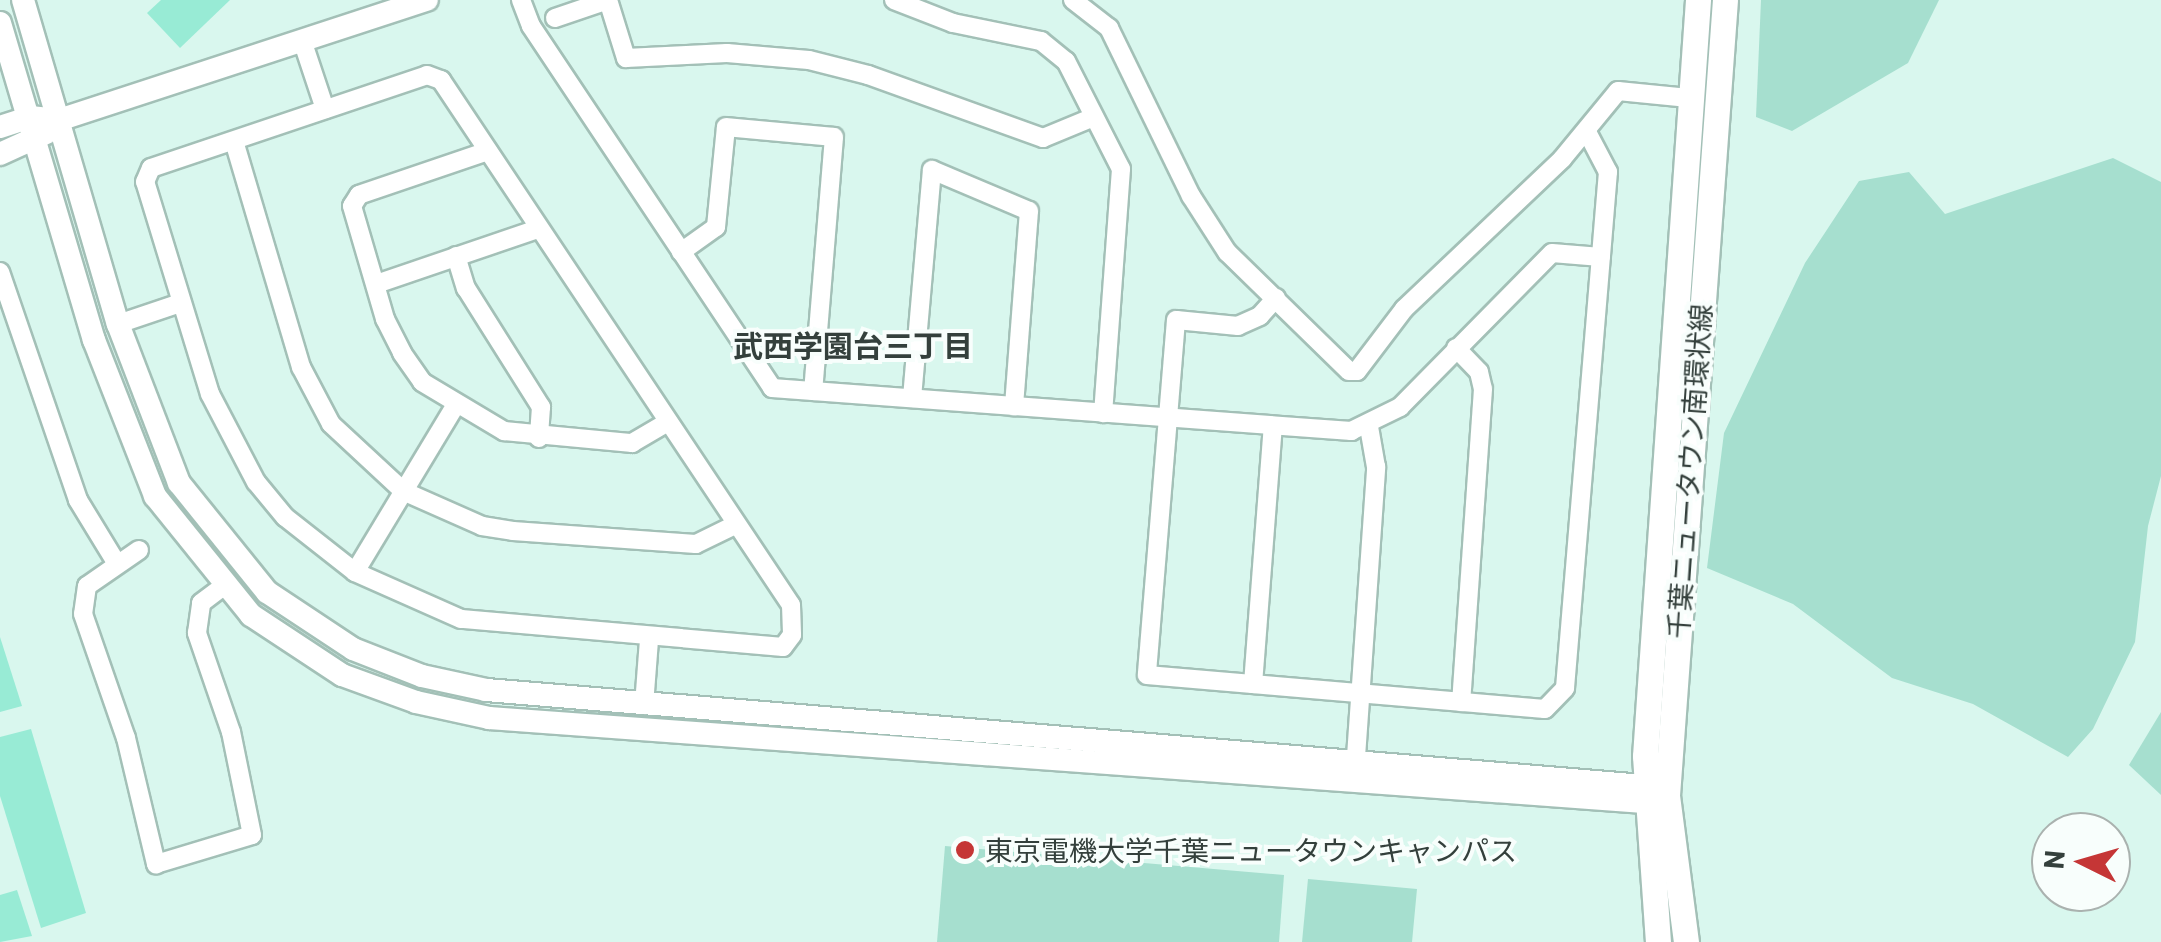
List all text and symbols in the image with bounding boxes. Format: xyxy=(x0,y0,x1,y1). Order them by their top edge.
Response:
street label: 千葉ニュータウン南環状線 xyxy=(1661,302,1717,640)
district label: 武西学園台三丁目 xyxy=(733,327,973,363)
north arrow xyxy=(2031,812,2131,912)
place label: 東京電機大学千葉ニュータウンキャンパス xyxy=(985,833,1517,867)
marker: 東京電機大学千葉ニュータウンキャンパス xyxy=(954,839,976,861)
text: N xyxy=(2035,849,2071,870)

